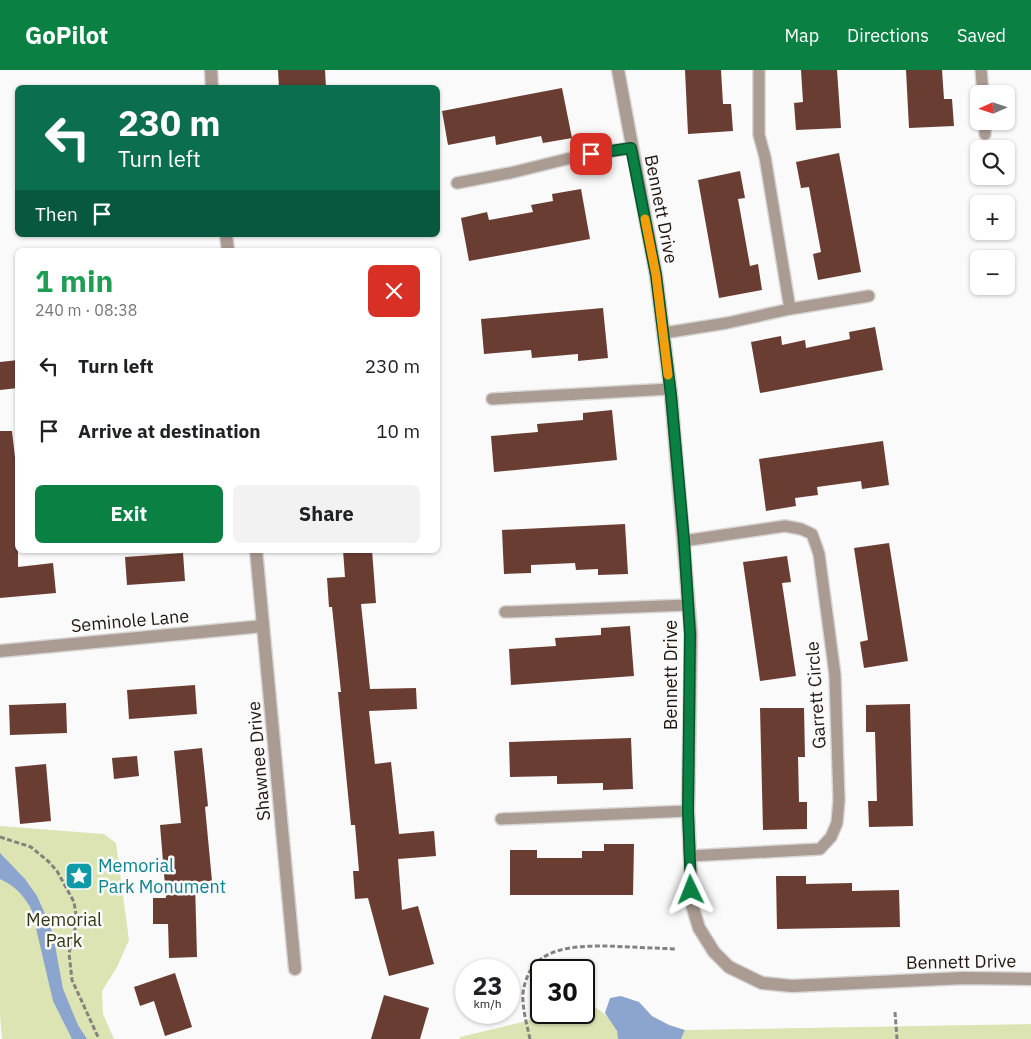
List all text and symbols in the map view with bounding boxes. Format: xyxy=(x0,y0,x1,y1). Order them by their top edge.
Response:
text: GoPilot xyxy=(25,19,108,51)
text: Map xyxy=(784,24,819,47)
text: Directions xyxy=(847,24,929,47)
text: Saved xyxy=(957,24,1006,47)
north arrow xyxy=(970,85,1015,130)
map controls xyxy=(970,85,1015,295)
text: 230 m xyxy=(118,100,221,146)
icon: left xyxy=(35,105,100,170)
pin xyxy=(570,133,612,175)
icon: arrive xyxy=(577,140,605,168)
button: search xyxy=(970,140,1015,185)
text: Turn left xyxy=(118,144,201,173)
street label: Bennett Drive xyxy=(640,152,683,265)
button: + xyxy=(970,195,1015,240)
icon: arrive xyxy=(88,200,116,228)
text: Then xyxy=(35,202,78,226)
button: − xyxy=(970,250,1015,295)
text: 1 min xyxy=(35,261,113,300)
button: close xyxy=(368,265,420,317)
text: 240 m · 08:38 xyxy=(35,300,137,320)
icon: left xyxy=(35,352,63,380)
text: Turn left xyxy=(78,354,154,378)
text: 230 m xyxy=(365,354,420,378)
icon: arrive xyxy=(35,417,63,445)
text: Arrive at destination xyxy=(78,419,261,443)
text: 10 m xyxy=(376,419,420,443)
button: Exit xyxy=(35,485,223,543)
button: Share xyxy=(233,485,420,543)
street label: Seminole Lane xyxy=(70,604,190,637)
street label: Bennett Drive xyxy=(659,620,682,730)
street label: Garrett Circle xyxy=(800,640,831,750)
street label: Shawnee Drive xyxy=(242,700,275,822)
place label: Memorial Park Monument xyxy=(98,854,226,898)
place icon: Memorial Park Monument xyxy=(64,861,94,891)
position arrow xyxy=(664,863,716,915)
park label: Memorial Park xyxy=(26,908,102,952)
street label: Bennett Drive xyxy=(906,949,1017,974)
speed limit sign: 30 xyxy=(530,959,595,1024)
text: 23 xyxy=(472,969,503,1002)
text: km/h xyxy=(473,996,502,1011)

